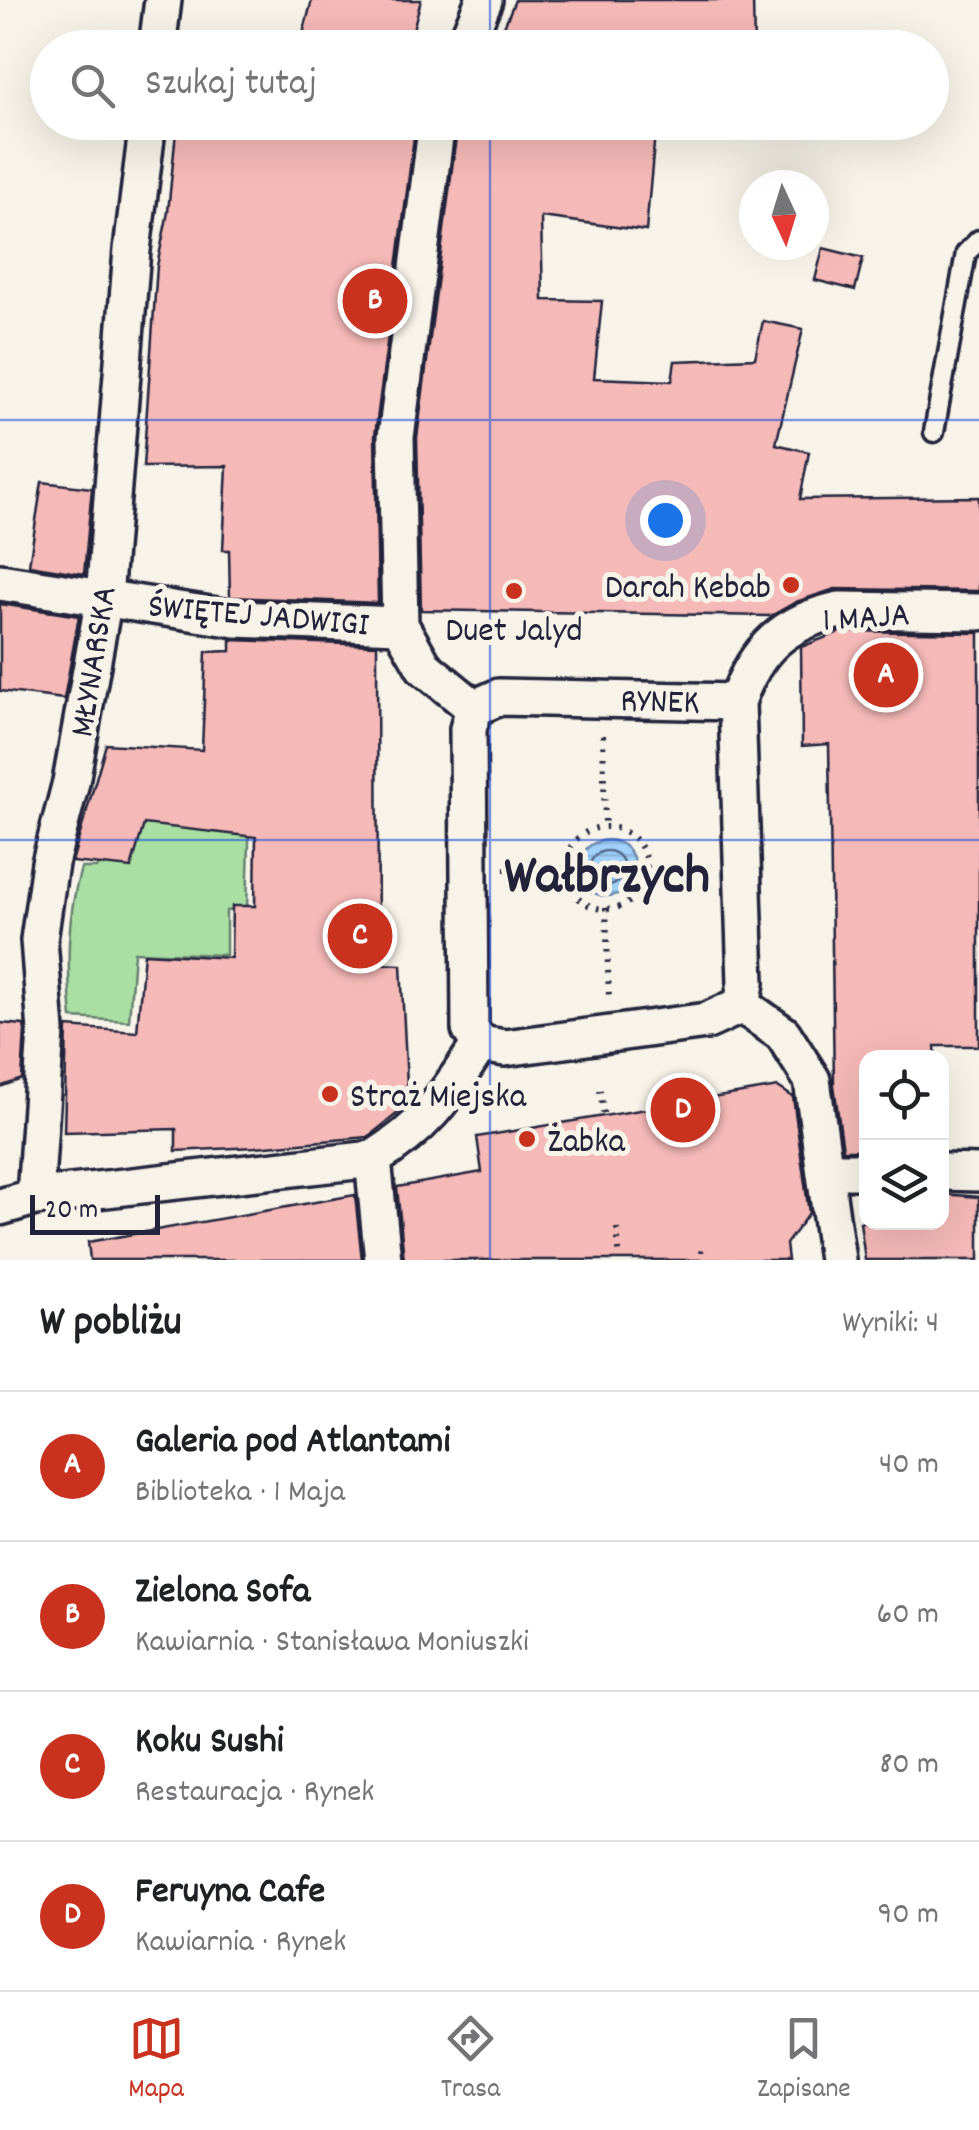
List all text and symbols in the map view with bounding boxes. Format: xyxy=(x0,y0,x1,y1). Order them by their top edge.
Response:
search box xyxy=(30,30,949,140)
icon: search xyxy=(65,58,120,113)
text: Szukaj tutaj xyxy=(145,58,317,113)
north arrow xyxy=(739,170,829,260)
pin: B xyxy=(342,264,408,338)
your location xyxy=(640,495,691,546)
place label: Darah Kebab xyxy=(605,565,771,615)
marker: Darah Kebab xyxy=(780,574,802,596)
marker: Duet Jalyd xyxy=(503,580,525,602)
street label: MŁYNARSKA xyxy=(59,583,133,741)
street label: ŚWIĘTEJ JADWIGI xyxy=(146,583,371,653)
street label: 1 MAJA xyxy=(821,592,912,648)
place label: Duet Jalyd xyxy=(445,608,583,658)
pin: A xyxy=(854,638,918,712)
street label: RYNEK xyxy=(620,678,700,730)
district label: Wałbrzych xyxy=(504,841,710,920)
pin: C xyxy=(328,898,392,974)
map controls xyxy=(859,1050,949,1230)
button: locate xyxy=(859,1050,949,1140)
pin: D xyxy=(650,1072,716,1148)
place label: Straż Miejska xyxy=(350,1074,527,1124)
marker: Straż Miejska xyxy=(319,1083,341,1105)
place label: Żabka xyxy=(547,1119,626,1169)
marker: Żabka xyxy=(516,1128,538,1150)
button: layers xyxy=(859,1140,949,1230)
scale bar xyxy=(30,1190,160,1234)
text: 20 m xyxy=(45,1192,98,1232)
text: W pobliżu xyxy=(40,1295,182,1355)
text: Wyniki: 4 xyxy=(842,1302,939,1348)
text: Galeria pod Atlantami xyxy=(135,1416,450,1471)
text: A xyxy=(64,1443,81,1489)
text: 40 m xyxy=(879,1443,939,1489)
text: Biblioteka · 1 Maja xyxy=(135,1471,345,1517)
text: Zielona Sofa xyxy=(135,1566,310,1621)
text: B xyxy=(65,1593,80,1639)
text: 60 m xyxy=(877,1593,939,1639)
text: Kawiarnia · Stanisława Moniuszki xyxy=(135,1621,529,1667)
text: Koku Sushi xyxy=(135,1716,284,1771)
text: C xyxy=(65,1743,80,1789)
text: 80 m xyxy=(879,1743,939,1789)
text: Restauracja · Rynek xyxy=(135,1771,374,1817)
text: Feruyna Cafe xyxy=(135,1866,325,1921)
text: D xyxy=(64,1893,81,1939)
text: 90 m xyxy=(878,1893,939,1939)
text: Kawiarnia · Rynek xyxy=(135,1921,346,1967)
tab: Mapa xyxy=(128,2011,184,2111)
tab: Trasa xyxy=(441,2011,500,2111)
tab: Zapisane xyxy=(757,2011,851,2111)

